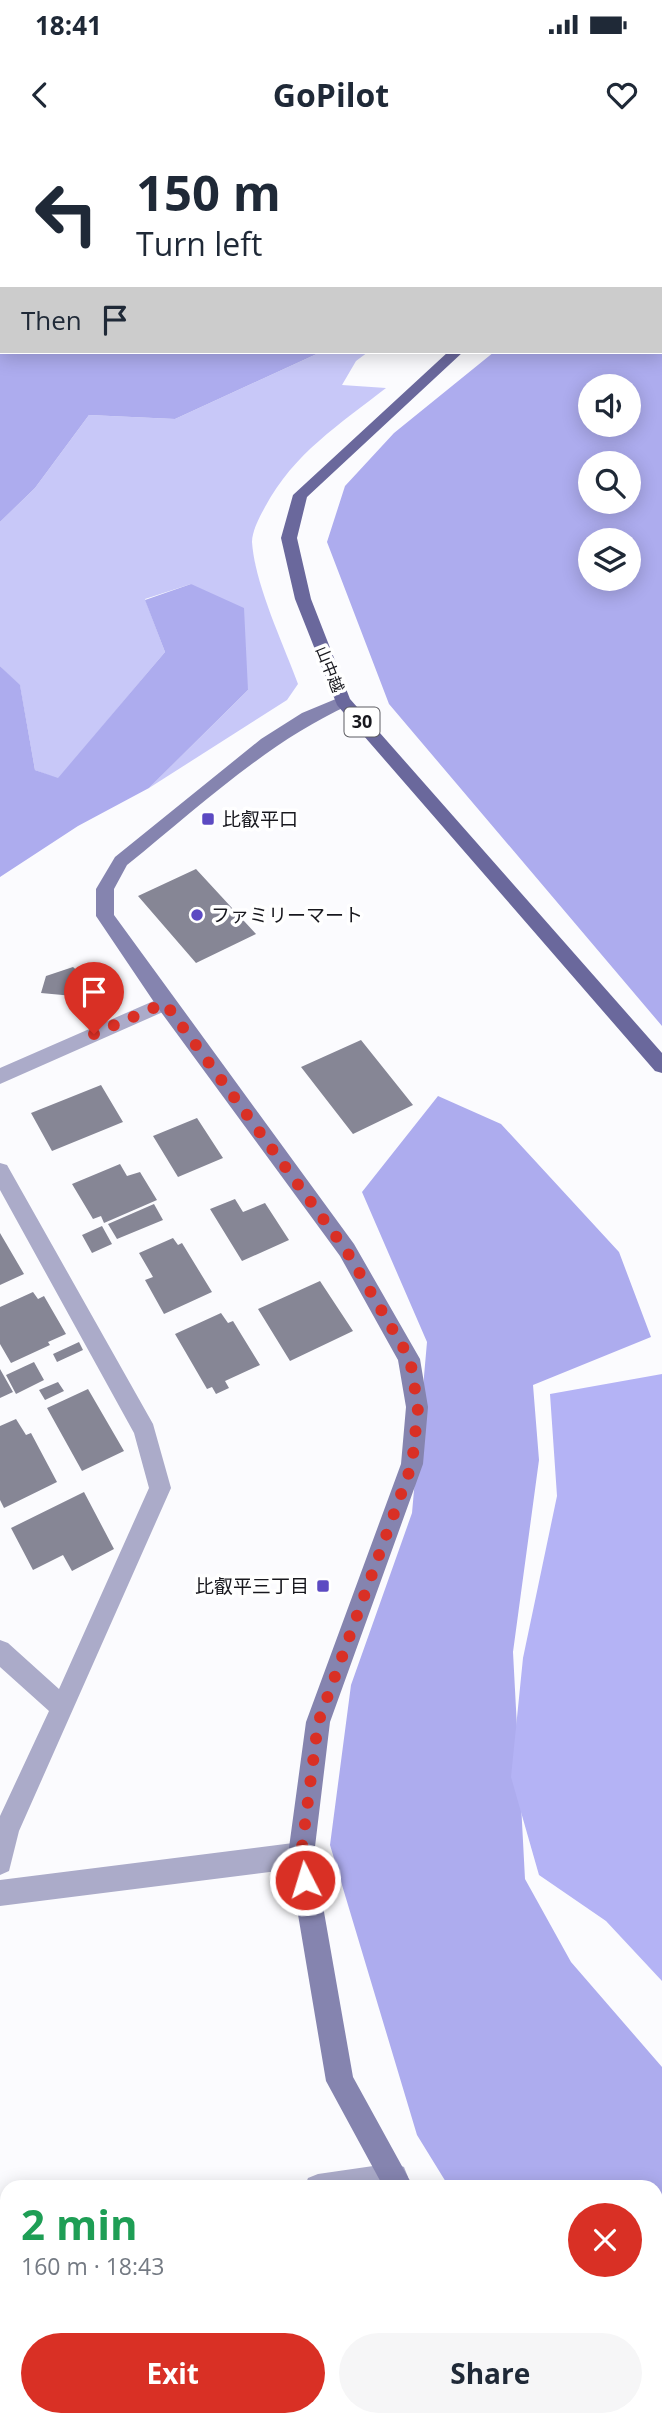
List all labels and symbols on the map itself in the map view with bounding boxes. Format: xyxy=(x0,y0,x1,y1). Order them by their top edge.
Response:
street label: 山中越 xyxy=(311,643,349,695)
road number: 30 xyxy=(344,708,380,736)
place label: 比叡平口 xyxy=(222,806,298,832)
marker: 比叡平口 xyxy=(200,811,216,827)
place label: ファミリーマート xyxy=(211,902,363,928)
marker: ファミリーマート xyxy=(189,907,205,923)
pin xyxy=(64,962,124,1034)
place label: 比叡平三丁目 xyxy=(195,1573,309,1599)
marker: 比叡平三丁目 xyxy=(315,1578,331,1594)
position arrow xyxy=(268,1843,342,1917)

